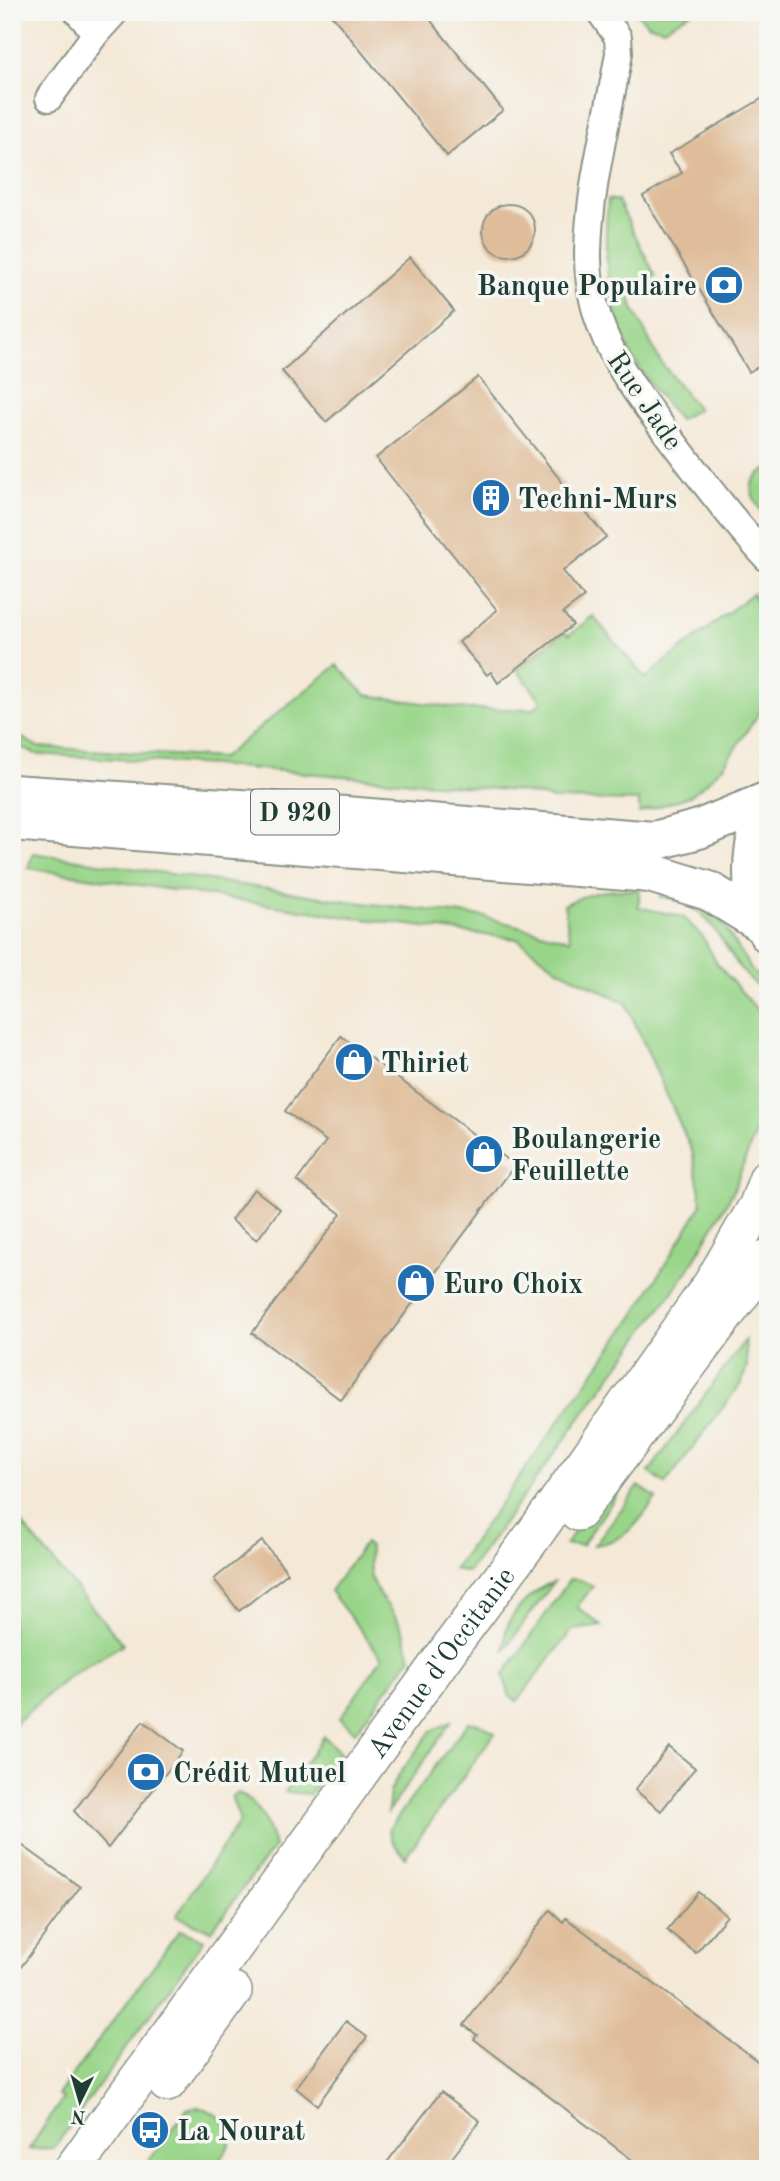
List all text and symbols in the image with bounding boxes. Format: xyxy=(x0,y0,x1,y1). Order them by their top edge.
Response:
bank icon: Banque Populaire xyxy=(703,264,745,306)
place label: Banque Populaire xyxy=(477,274,697,302)
street label: Rue Jade xyxy=(601,347,686,456)
building icon: Techni-Murs xyxy=(470,477,512,519)
place label: Techni-Murs xyxy=(518,487,677,515)
road number: D 920 xyxy=(251,790,339,834)
shop icon: Thiriet xyxy=(333,1041,375,1083)
place label: Thiriet xyxy=(381,1051,469,1079)
place label: Boulangerie Feuillette xyxy=(511,1127,661,1187)
shop icon: Boulangerie Feuillette xyxy=(463,1133,505,1175)
shop icon: Euro Choix xyxy=(395,1262,437,1304)
place label: Euro Choix xyxy=(443,1272,583,1300)
street label: Avenue d'Occitanie xyxy=(364,1563,522,1765)
bank icon: Crédit Mutuel xyxy=(125,1751,167,1793)
place label: Crédit Mutuel xyxy=(173,1761,346,1789)
north arrow xyxy=(46,2066,116,2136)
text: N xyxy=(70,2105,87,2126)
bus stop icon: La Nourat xyxy=(129,2109,171,2151)
place label: La Nourat xyxy=(177,2119,305,2147)

